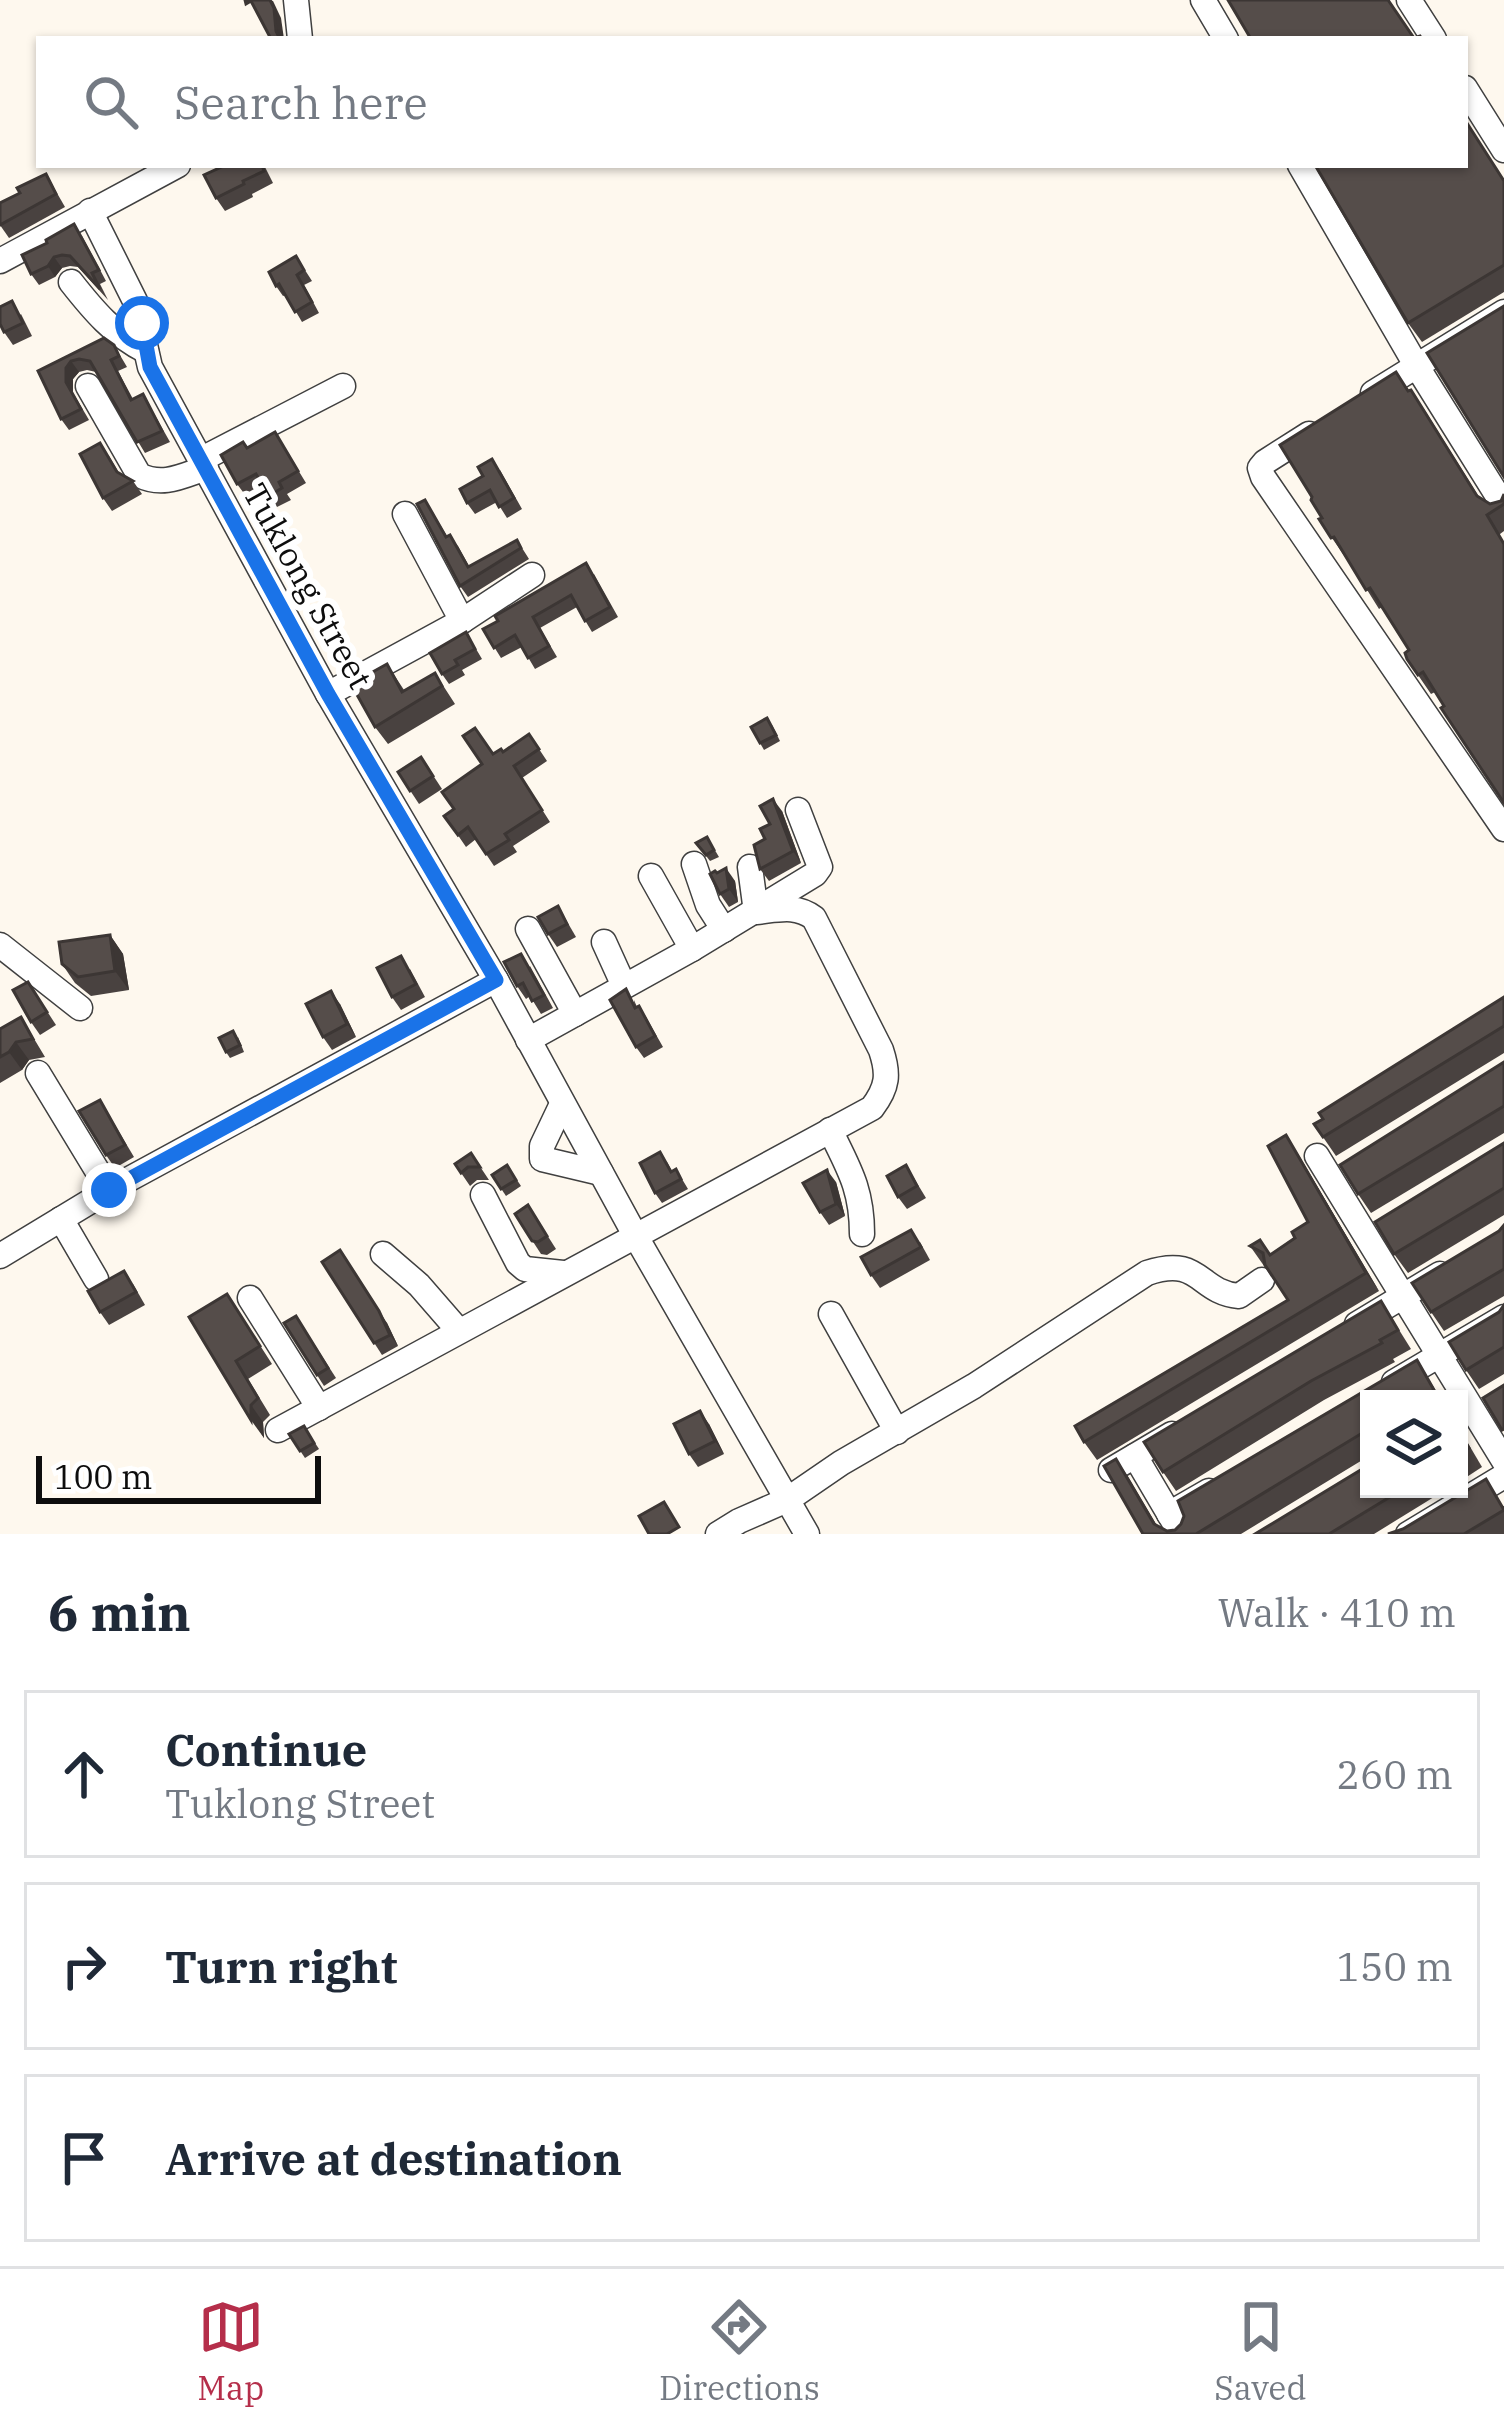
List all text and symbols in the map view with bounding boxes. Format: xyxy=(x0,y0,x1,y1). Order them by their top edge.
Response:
search box xyxy=(36,36,1468,168)
icon: search xyxy=(78,69,144,135)
text: Search here xyxy=(174,73,428,131)
route start xyxy=(115,296,169,350)
street label: Tuklong Street xyxy=(234,475,383,696)
route end xyxy=(82,1163,136,1217)
map controls xyxy=(1360,1390,1468,1498)
button: layers xyxy=(1360,1390,1468,1498)
scale bar xyxy=(36,1450,321,1503)
text: 100 m xyxy=(54,1455,153,1498)
text: 6 min xyxy=(48,1579,191,1645)
text: Walk · 410 m xyxy=(1218,1587,1456,1638)
text: Continue xyxy=(165,1720,367,1778)
icon: ahead xyxy=(51,1741,117,1807)
text: 260 m xyxy=(1337,1749,1453,1800)
text: Tuklong Street xyxy=(165,1778,435,1829)
icon: right xyxy=(51,1933,117,1999)
text: Turn right xyxy=(165,1937,397,1995)
text: 150 m xyxy=(1337,1941,1453,1992)
icon: arrive xyxy=(51,2125,117,2191)
text: Arrive at destination xyxy=(165,2129,622,2187)
tab: Map xyxy=(197,2294,264,2409)
tab: Directions xyxy=(659,2294,820,2409)
tab: Saved xyxy=(1214,2294,1307,2409)

